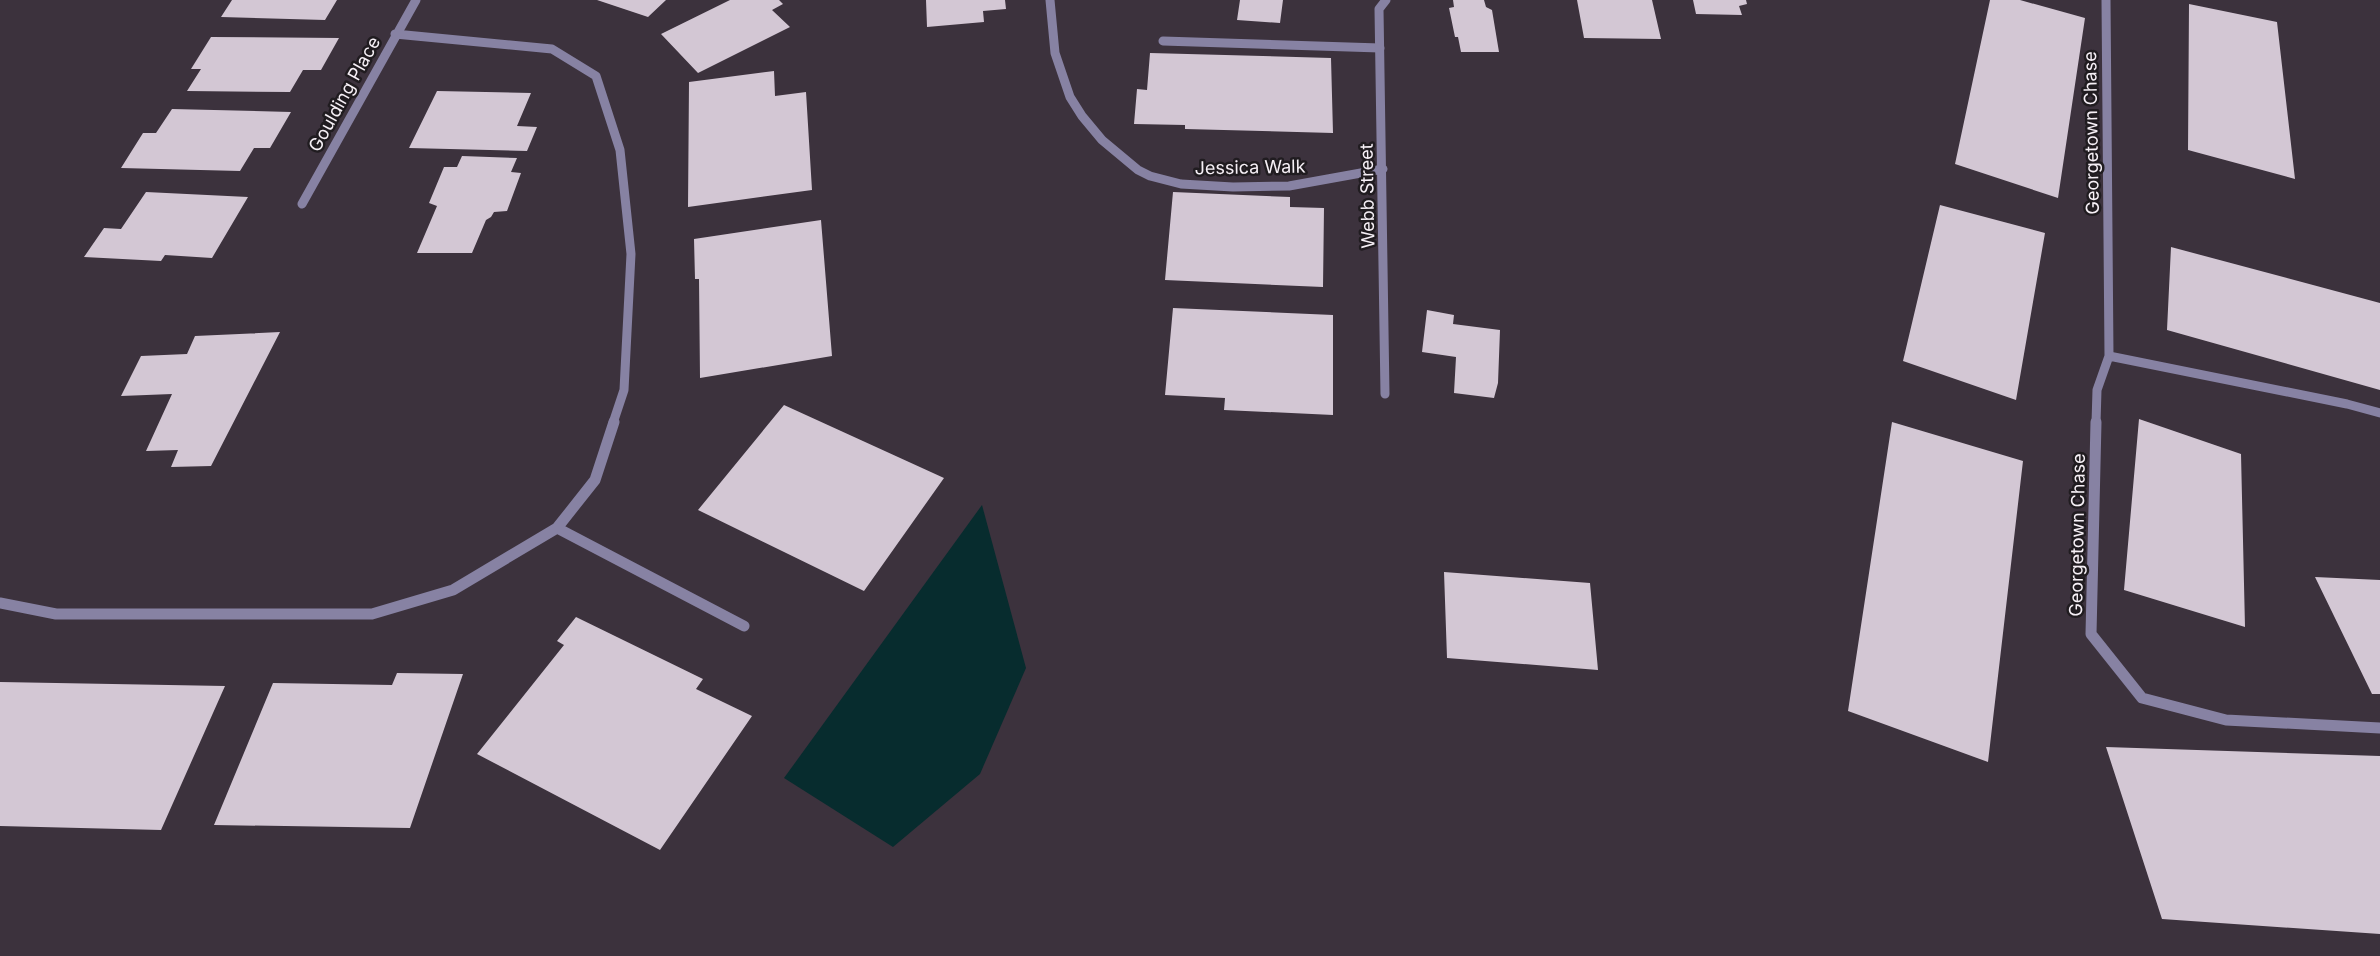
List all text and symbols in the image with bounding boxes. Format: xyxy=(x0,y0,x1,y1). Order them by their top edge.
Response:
street label: Goulding Place xyxy=(304,33,384,155)
street label: Georgetown Chase xyxy=(2079,51,2103,215)
street label: Webb Street xyxy=(1356,143,1378,249)
street label: Jessica Walk xyxy=(1194,156,1306,178)
street label: Georgetown Chase xyxy=(2065,453,2089,617)

